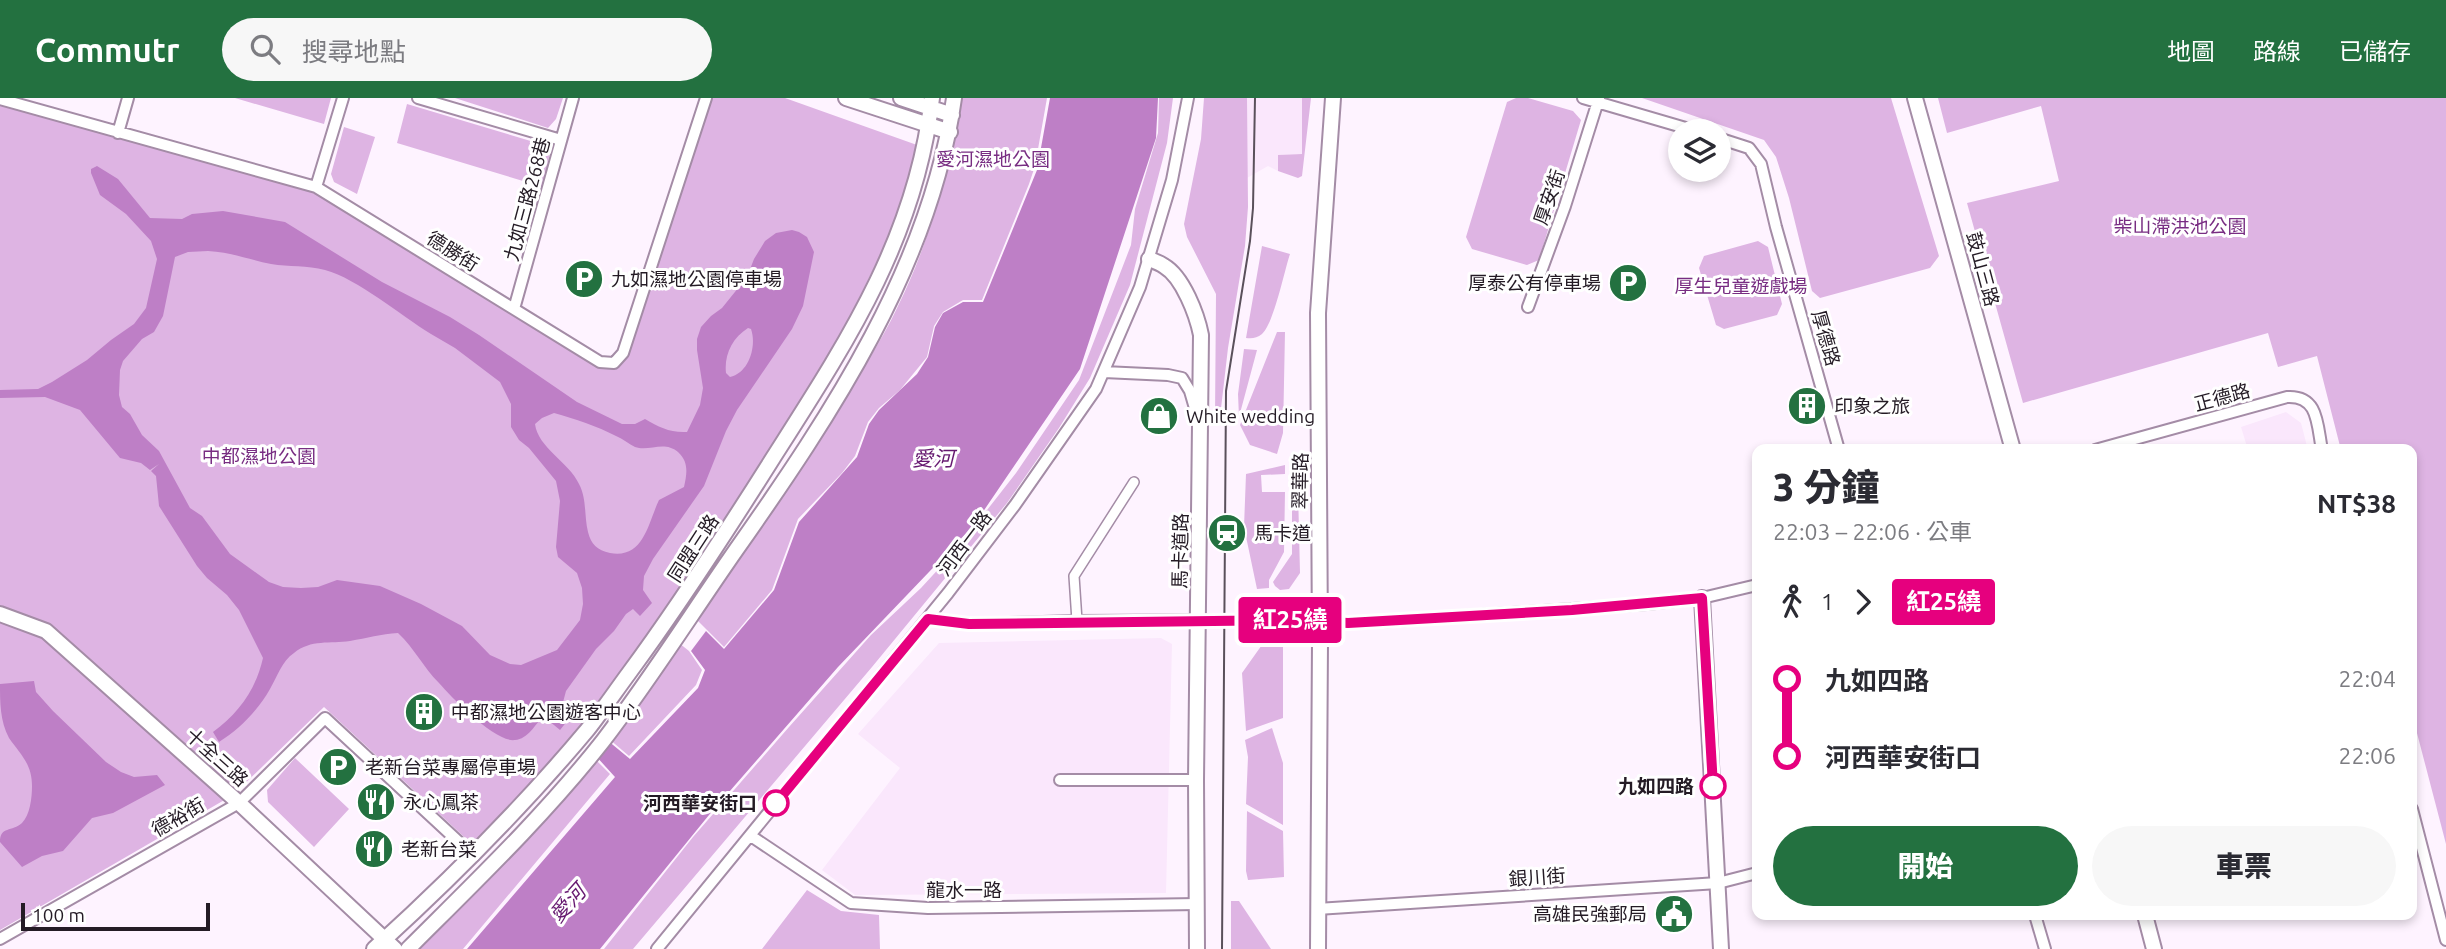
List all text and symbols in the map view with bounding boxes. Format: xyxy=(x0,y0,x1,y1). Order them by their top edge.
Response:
search box xyxy=(222,18,712,81)
icon: search xyxy=(246,30,284,68)
text: Commutr xyxy=(35,31,180,68)
text: 搜尋地點 xyxy=(302,37,406,66)
text: 地圖 xyxy=(2167,38,2215,65)
text: 路線 xyxy=(2253,38,2301,65)
text: 已儲存 xyxy=(2339,38,2411,65)
map controls xyxy=(1668,119,1731,182)
button: layers xyxy=(1668,119,1731,182)
street label: 九如三路268巷 xyxy=(500,135,554,263)
park label: 愛河濕地公園 xyxy=(936,148,1050,170)
street label: 厚安街 xyxy=(1529,166,1569,228)
park label: 柴山滯洪池公園 xyxy=(2113,215,2247,237)
street label: 德勝街 xyxy=(423,227,483,275)
street label: 鼓山三路 xyxy=(1963,229,2003,309)
parking icon: 九如濕地公園停車場 xyxy=(563,258,605,300)
parking icon: 厚泰公有停車場 xyxy=(1607,262,1649,304)
place label: 九如濕地公園停車場 xyxy=(611,268,782,290)
place label: 厚泰公有停車場 xyxy=(1468,272,1601,294)
park label: 厚生兒童遊戲場 xyxy=(1674,275,1808,297)
street label: 厚德路 xyxy=(1808,308,1844,368)
street label: 正德路 xyxy=(2192,379,2252,415)
building icon: 印象之旅 xyxy=(1786,385,1828,427)
shop icon: White wedding xyxy=(1138,395,1180,437)
place label: 印象之旅 xyxy=(1834,395,1910,417)
place label: White wedding xyxy=(1186,405,1315,427)
park label: 中都濕地公園 xyxy=(202,445,316,467)
water label: 愛河 xyxy=(912,446,958,470)
street label: 翠華路 xyxy=(1289,452,1311,510)
text: 3 分鐘 xyxy=(1773,466,1880,508)
text: NT$38 xyxy=(2317,489,2396,518)
street label: 河西一路 xyxy=(932,506,996,580)
street label: 同盟三路 xyxy=(663,510,723,586)
station icon: 馬卡道 xyxy=(1206,512,1248,554)
street label: 馬卡道路 xyxy=(1168,513,1192,589)
text: 22:03 – 22:06 · 公車 xyxy=(1773,519,1972,544)
place label: 馬卡道 xyxy=(1254,522,1311,544)
icon: walk xyxy=(1773,583,1811,621)
icon: forward xyxy=(1844,583,1882,621)
text: 紅25繞 xyxy=(1906,588,1981,615)
text: 1 xyxy=(1821,589,1834,614)
line badge: 紅25繞 xyxy=(1241,597,1339,643)
text: 紅25繞 xyxy=(1252,606,1328,633)
text: 九如四路 xyxy=(1825,666,1929,695)
text: 22:04 xyxy=(2338,666,2396,691)
building icon: 中都濕地公園遊客中心 xyxy=(403,691,445,733)
place label: 中都濕地公園遊客中心 xyxy=(451,701,641,723)
street label: 十全三路 xyxy=(181,723,253,791)
text: 河西華安街口 xyxy=(1825,743,1981,772)
text: 22:06 xyxy=(2338,743,2396,768)
parking icon: 老新台菜專屬停車場 xyxy=(317,746,359,788)
place label: 老新台菜專屬停車場 xyxy=(365,756,536,778)
marker: 九如四路 xyxy=(1700,773,1726,799)
place label: 九如四路 xyxy=(1618,775,1694,797)
restaurant icon: 永心鳳茶 xyxy=(355,781,397,823)
marker: 河西華安街口 xyxy=(763,790,789,816)
place label: 永心鳳茶 xyxy=(403,791,479,813)
place label: 河西華安街口 xyxy=(643,792,757,814)
street label: 德裕街 xyxy=(148,793,208,841)
button: 開始 xyxy=(1773,826,2078,906)
button: 車票 xyxy=(2092,826,2396,906)
restaurant icon: 老新台菜 xyxy=(353,828,395,870)
place label: 老新台菜 xyxy=(401,838,477,860)
street label: 銀川街 xyxy=(1508,864,1566,890)
water label: 愛河 xyxy=(544,876,593,927)
street label: 龍水一路 xyxy=(926,879,1002,901)
public building icon: 高雄民強郵局 xyxy=(1653,893,1695,935)
scale bar xyxy=(21,900,210,932)
place label: 高雄民強郵局 xyxy=(1533,903,1647,925)
text: 100 m xyxy=(32,904,85,926)

